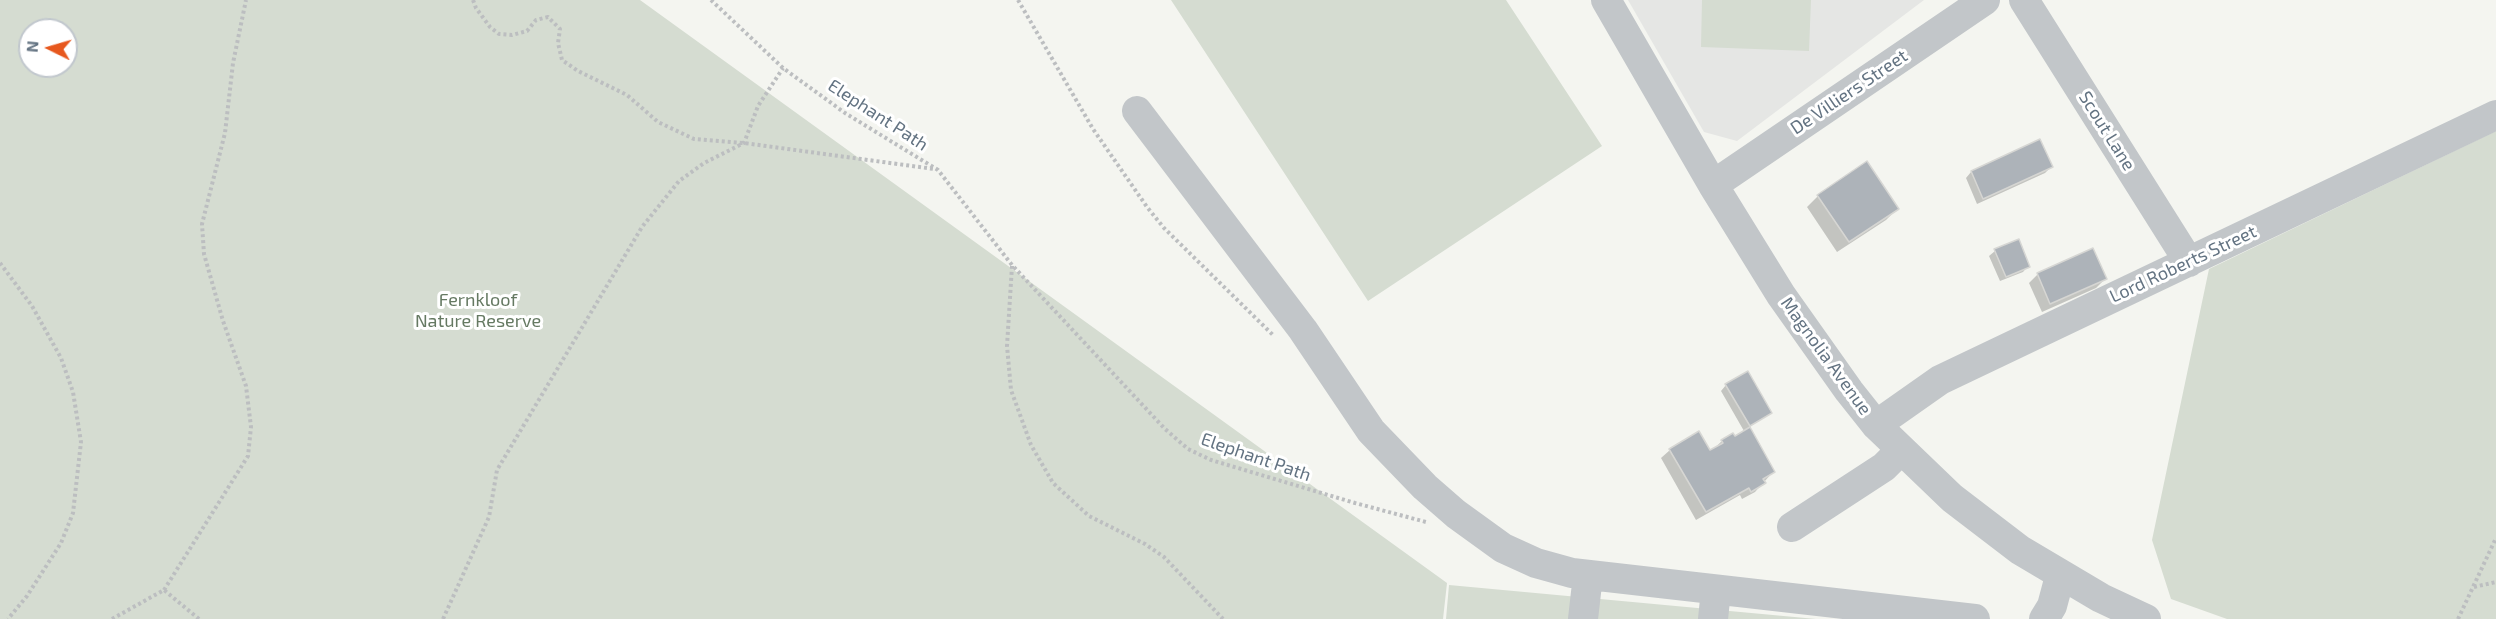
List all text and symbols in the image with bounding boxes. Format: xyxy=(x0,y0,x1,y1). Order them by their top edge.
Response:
north arrow xyxy=(18,18,78,78)
text: N xyxy=(22,40,42,53)
street label: De Villiers Street xyxy=(1786,45,1912,139)
street label: Elephant Path xyxy=(824,75,932,155)
street label: Scout Lane xyxy=(2074,87,2140,175)
street label: Lord Roberts Street xyxy=(2106,221,2260,307)
park label: Fernkloof Nature Reserve xyxy=(415,289,541,332)
street label: Magnolia Avenue xyxy=(1776,293,1876,419)
street label: Elephant Path xyxy=(1198,428,1314,486)

